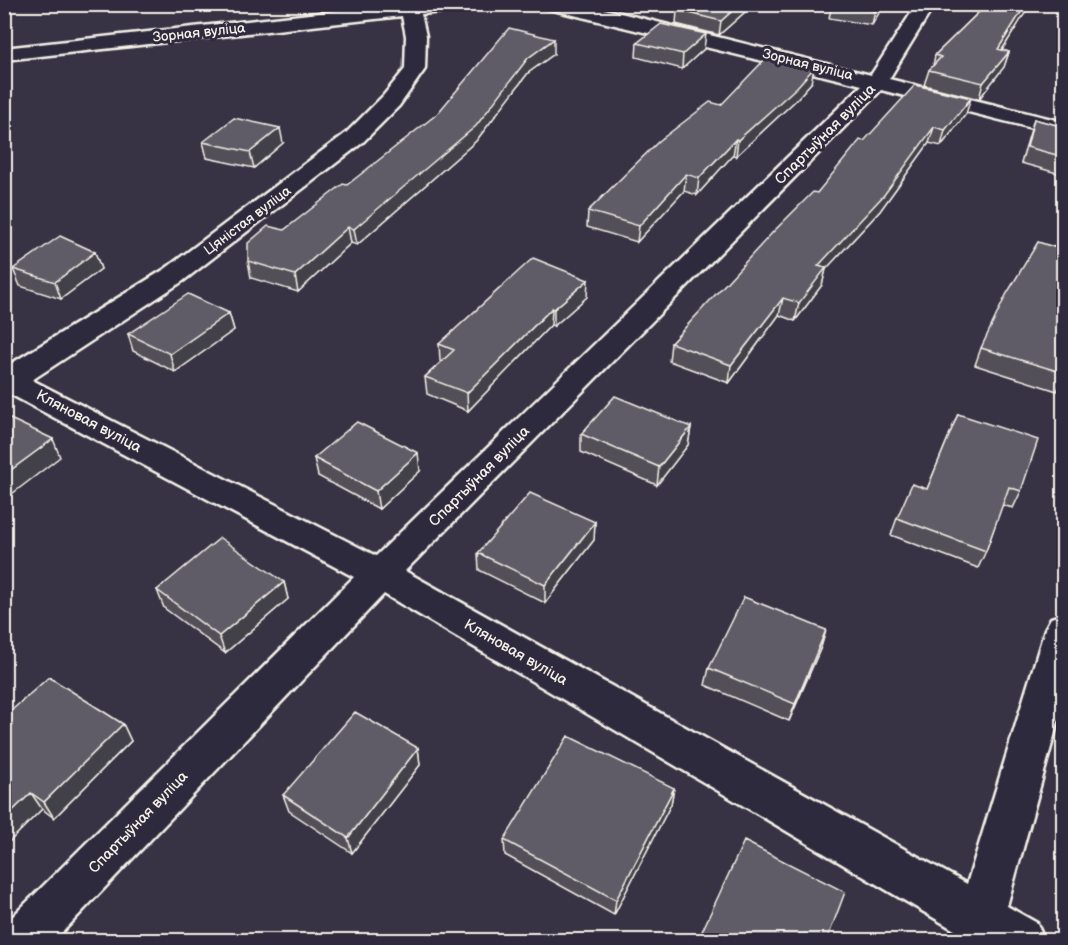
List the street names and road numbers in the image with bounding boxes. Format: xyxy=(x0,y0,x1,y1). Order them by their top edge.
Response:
street label: Зорная вуліца xyxy=(152,19,247,46)
street label: Зорная вуліца xyxy=(761,45,856,84)
street label: Спартыўная вуліца xyxy=(771,80,880,189)
street label: Цяністая вуліца xyxy=(200,182,295,259)
street label: Кляновая вуліца xyxy=(33,386,145,457)
street label: Спартыўная вуліца xyxy=(425,422,534,531)
street label: Кляновая вуліца xyxy=(461,615,571,690)
street label: Спартыўная вуліца xyxy=(85,767,192,877)

